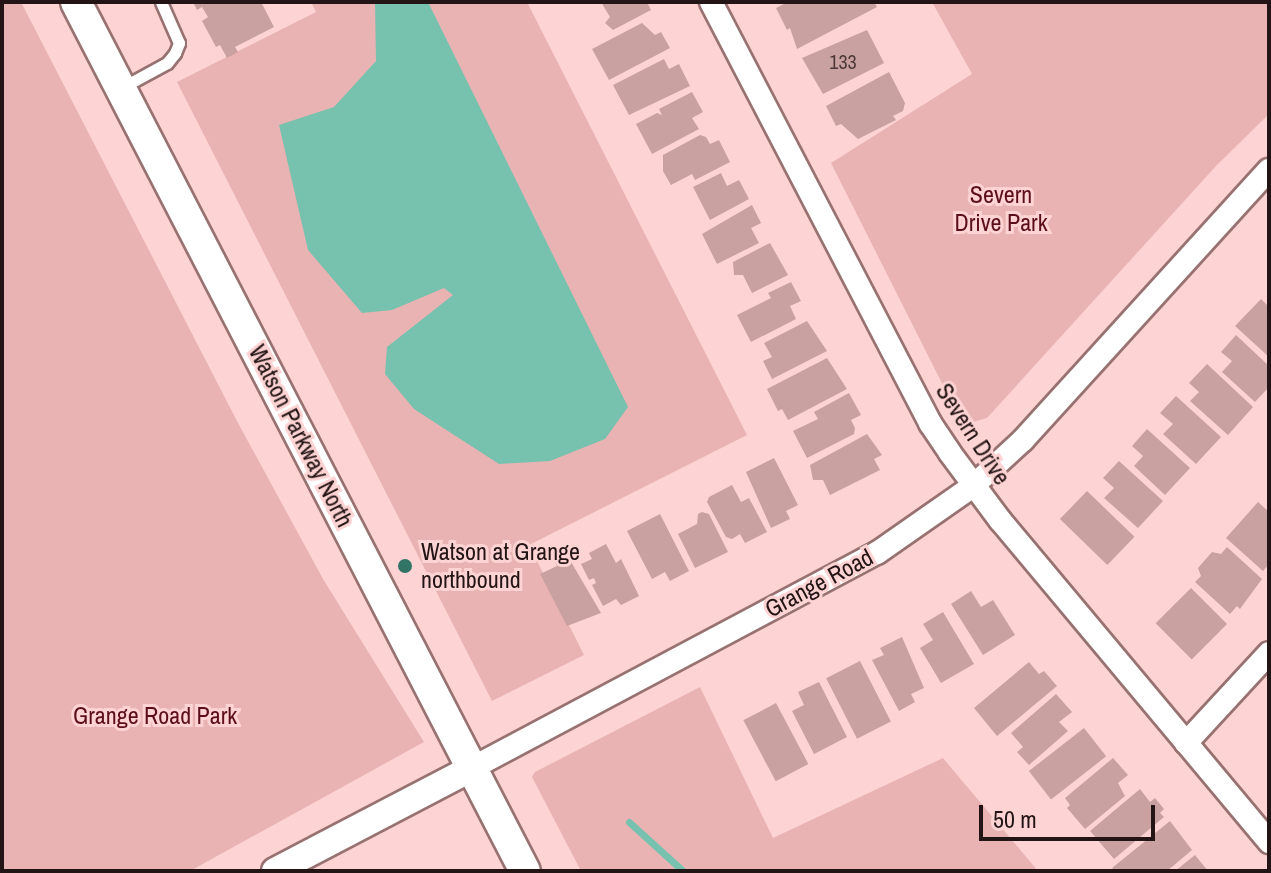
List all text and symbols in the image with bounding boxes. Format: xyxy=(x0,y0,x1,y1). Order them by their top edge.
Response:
house number: 133 xyxy=(829,49,857,73)
park label: Severn Drive Park xyxy=(955,181,1047,237)
street label: Watson Parkway North xyxy=(243,340,359,532)
street label: Severn Drive xyxy=(930,378,1016,490)
place label: Watson at Grange northbound xyxy=(421,538,580,594)
street label: Grange Road xyxy=(760,543,878,623)
marker: Watson at Grange northbound xyxy=(396,557,414,575)
park label: Grange Road Park xyxy=(73,702,237,730)
scale bar xyxy=(983,789,1159,839)
text: 50 m xyxy=(993,803,1037,835)

